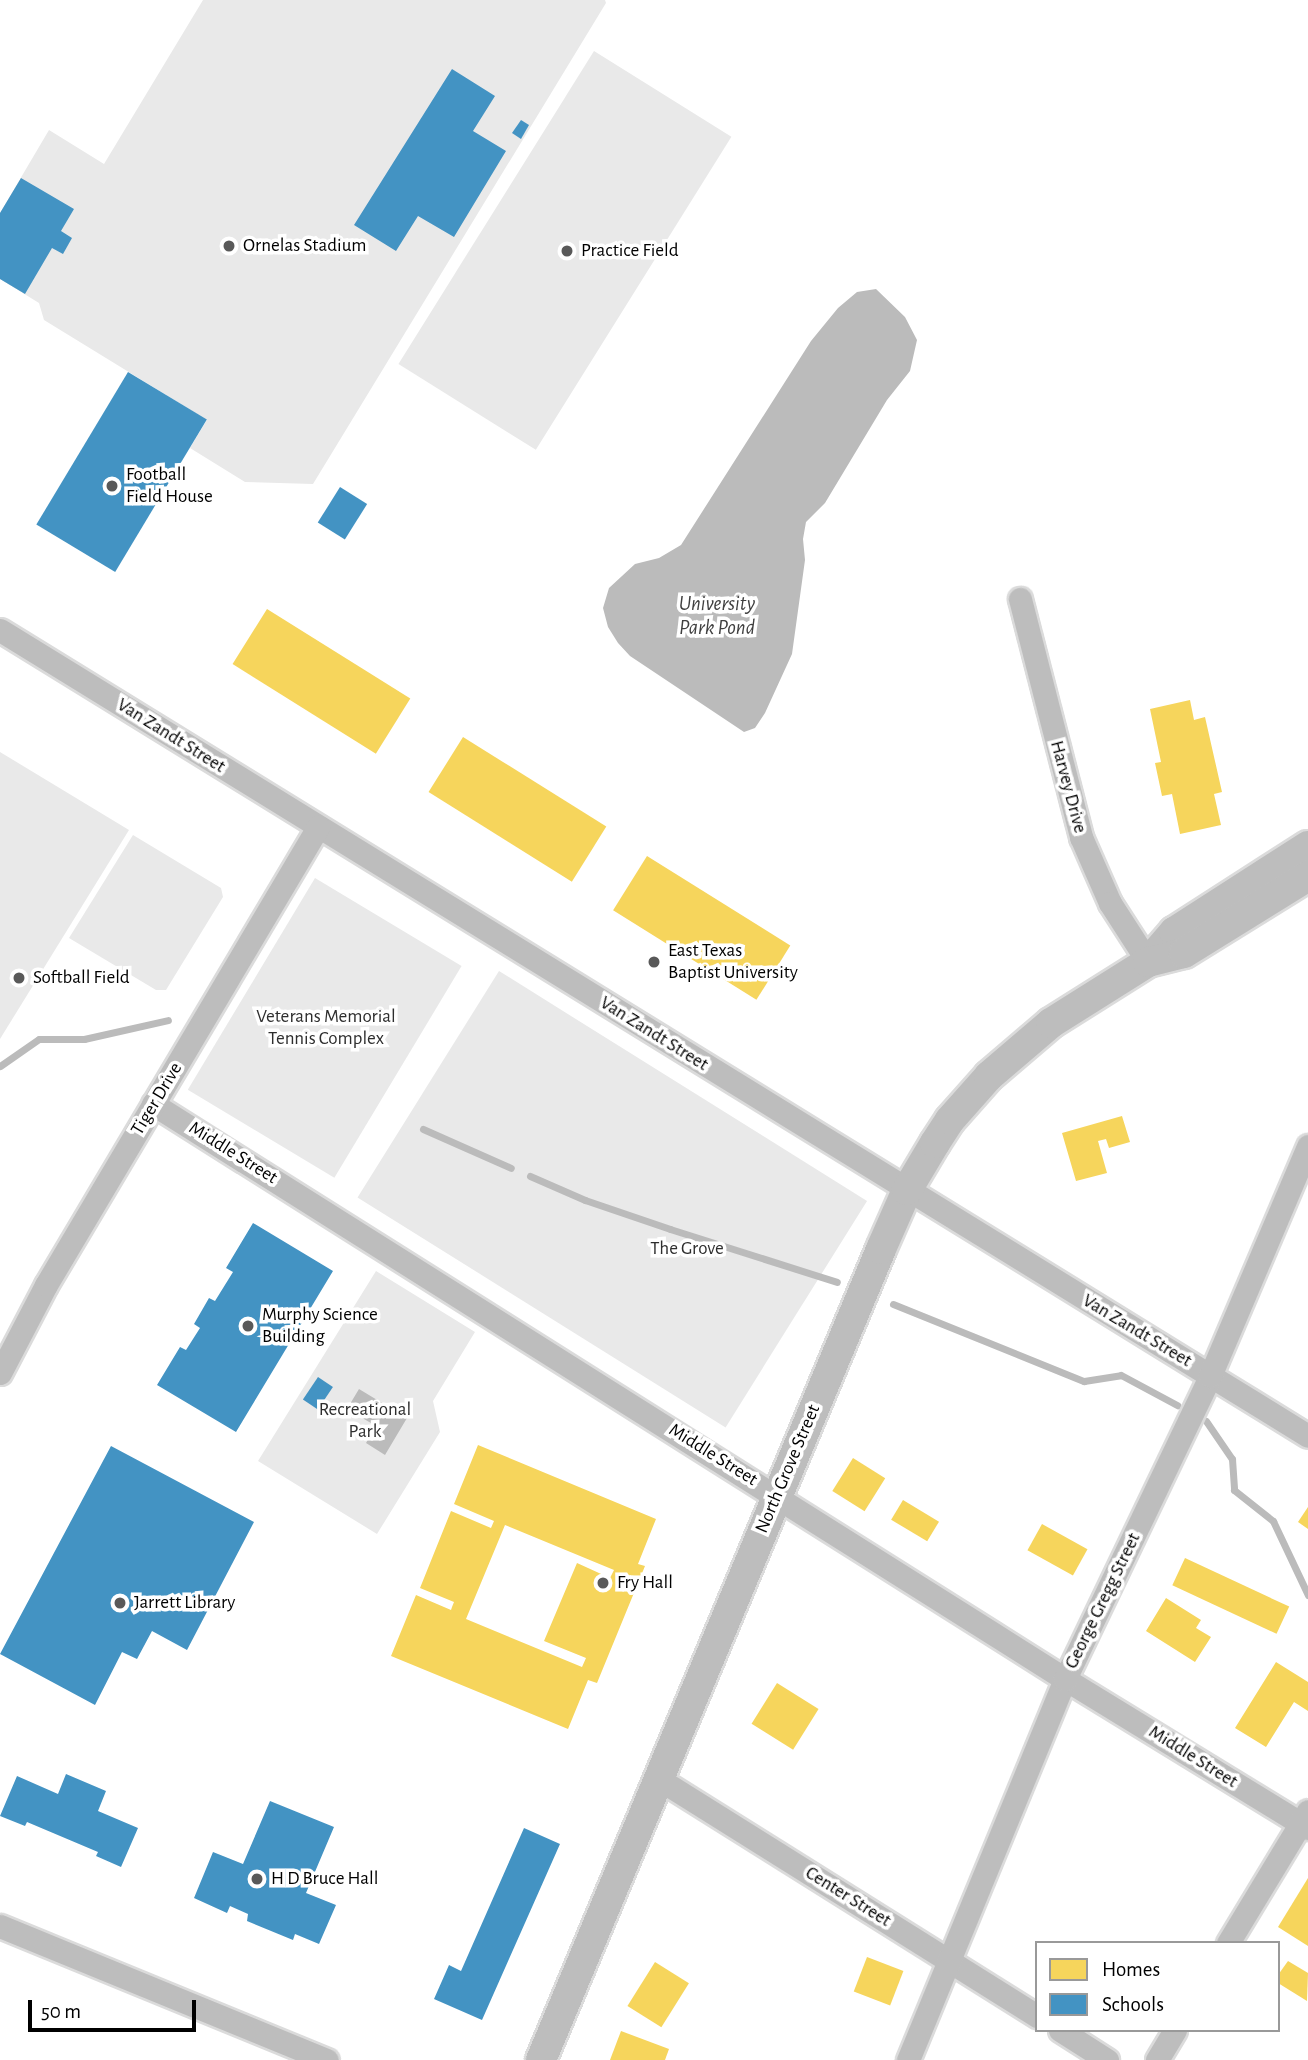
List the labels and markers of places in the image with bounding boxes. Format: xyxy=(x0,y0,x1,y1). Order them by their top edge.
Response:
place label: Ornelas Stadium xyxy=(243,235,366,257)
marker: Ornelas Stadium xyxy=(221,238,237,254)
place label: Practice Field xyxy=(581,240,679,262)
marker: Practice Field xyxy=(559,243,575,259)
place label: Football Field House xyxy=(126,464,213,508)
marker: Football Field House xyxy=(104,478,120,494)
place label: East Texas Baptist University xyxy=(668,940,798,984)
marker: East Texas Baptist University xyxy=(646,954,662,970)
place label: Softball Field xyxy=(33,967,130,989)
marker: Softball Field xyxy=(11,970,27,986)
place label: Murphy Science Building xyxy=(262,1304,378,1348)
marker: Murphy Science Building xyxy=(240,1318,256,1334)
place label: Fry Hall xyxy=(617,1572,673,1594)
marker: Fry Hall xyxy=(595,1575,611,1591)
place label: Jarrett Library xyxy=(134,1592,235,1614)
marker: Jarrett Library xyxy=(112,1595,128,1611)
place label: H D Bruce Hall xyxy=(271,1868,378,1890)
marker: H D Bruce Hall xyxy=(249,1871,265,1887)

